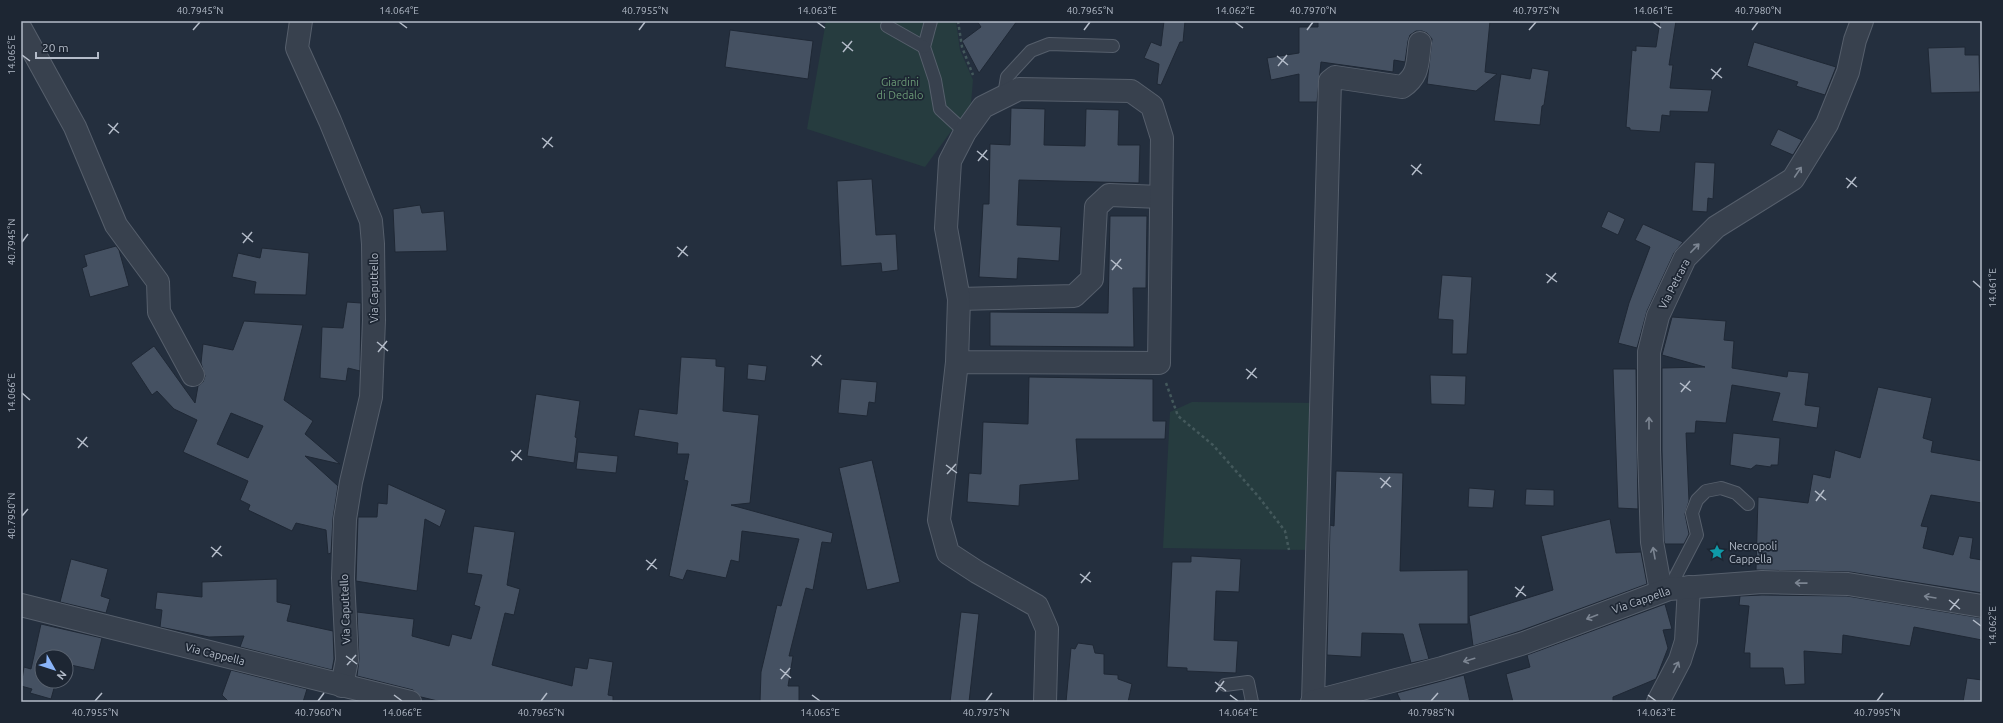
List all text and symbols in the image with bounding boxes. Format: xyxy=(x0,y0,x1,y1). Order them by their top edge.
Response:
text: 40.7945°N xyxy=(177,5,223,16)
text: 14.064°E xyxy=(379,5,419,16)
text: 40.7955°N xyxy=(622,5,668,16)
text: 14.063°E xyxy=(797,5,837,16)
text: 40.7965°N xyxy=(1067,5,1113,16)
text: 14.062°E xyxy=(1215,5,1255,16)
text: 40.7970°N xyxy=(1290,5,1336,16)
text: 40.7975°N xyxy=(1513,5,1559,16)
text: 14.061°E xyxy=(1633,5,1673,16)
text: 40.7980°N xyxy=(1735,5,1781,16)
scale bar xyxy=(36,34,98,60)
text: 14.065°E xyxy=(6,35,17,75)
text: 20 m xyxy=(42,41,69,54)
park label: Giardini di Dedalo xyxy=(877,76,923,101)
one-way arrow xyxy=(1794,167,1802,178)
text: 40.7945°N xyxy=(6,219,17,265)
one-way arrow xyxy=(1690,243,1700,253)
street label: Via Caputtello xyxy=(368,253,380,323)
street label: Via Petrara xyxy=(1656,257,1692,311)
text: 14.061°E xyxy=(1987,268,1998,308)
text: 14.066°E xyxy=(6,373,17,413)
one-way arrow xyxy=(1645,417,1653,430)
text: 40.7950°N xyxy=(6,493,17,539)
place label: Necropoli Cappella xyxy=(1729,540,1777,565)
place icon: Necropoli Cappella xyxy=(1708,543,1726,561)
one-way arrow xyxy=(1650,547,1658,560)
street label: Via Caputtello xyxy=(338,574,352,644)
one-way arrow xyxy=(1795,579,1808,587)
street label: Via Cappella xyxy=(1610,584,1672,616)
one-way arrow xyxy=(1924,593,1937,601)
text: 14.062°E xyxy=(1987,606,1998,646)
one-way arrow xyxy=(1587,614,1599,622)
street label: Via Cappella xyxy=(184,641,246,667)
north arrow xyxy=(34,649,74,689)
one-way arrow xyxy=(1463,657,1476,664)
one-way arrow xyxy=(1673,662,1681,674)
text: N xyxy=(55,668,69,682)
text: 40.7955°N xyxy=(72,707,118,718)
text: 40.7960°N xyxy=(295,707,341,718)
text: 14.066°E xyxy=(382,707,422,718)
text: 40.7965°N xyxy=(518,707,564,718)
text: 14.065°E xyxy=(800,707,840,718)
text: 40.7975°N xyxy=(963,707,1009,718)
text: 14.064°E xyxy=(1218,707,1258,718)
text: 40.7985°N xyxy=(1408,707,1454,718)
text: 14.063°E xyxy=(1636,707,1676,718)
text: 40.7995°N xyxy=(1854,707,1900,718)

